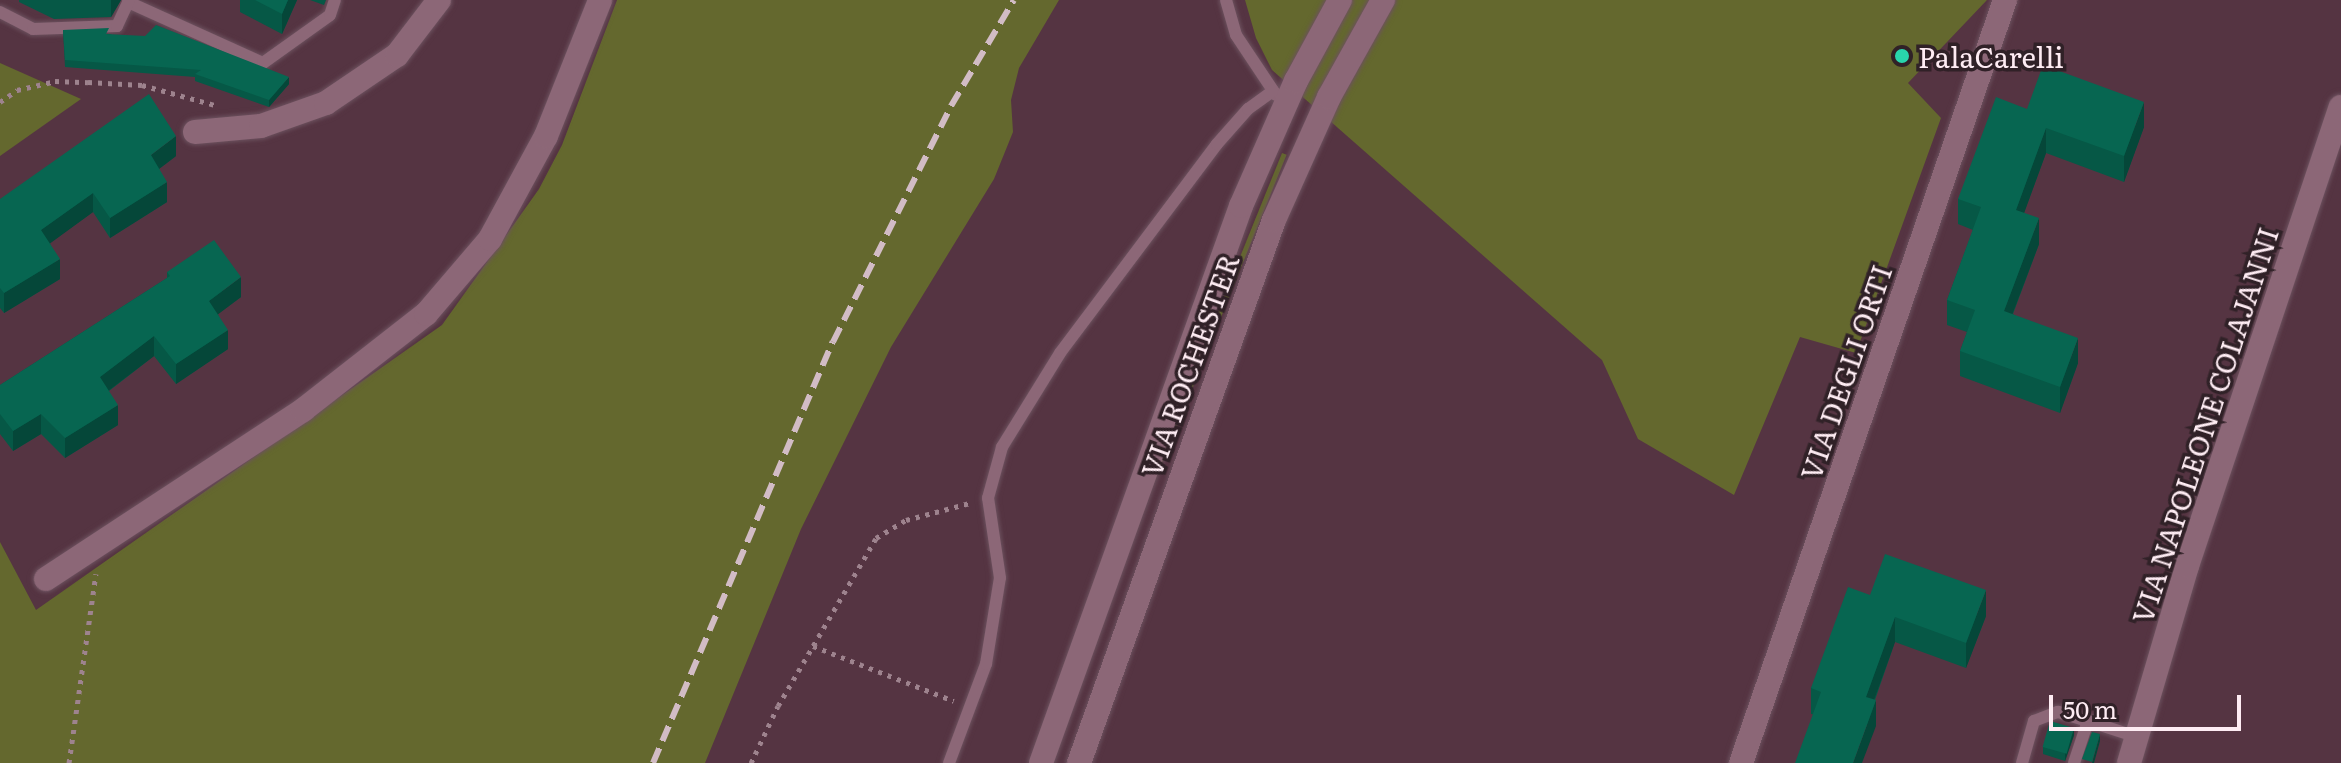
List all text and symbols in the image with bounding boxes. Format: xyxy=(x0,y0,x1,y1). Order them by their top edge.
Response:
place label: PalaCarelli xyxy=(1918,39,2064,73)
marker: PalaCarelli xyxy=(1893,47,1911,65)
street label: VIA NAPOLEONE COLAJANNI xyxy=(2124,223,2284,627)
street label: VIA ROCHESTER xyxy=(1133,249,1245,481)
street label: VIA DEGLI ORTI xyxy=(1792,260,1898,484)
scale bar xyxy=(2053,679,2245,729)
text: 50 m xyxy=(2063,691,2117,726)

